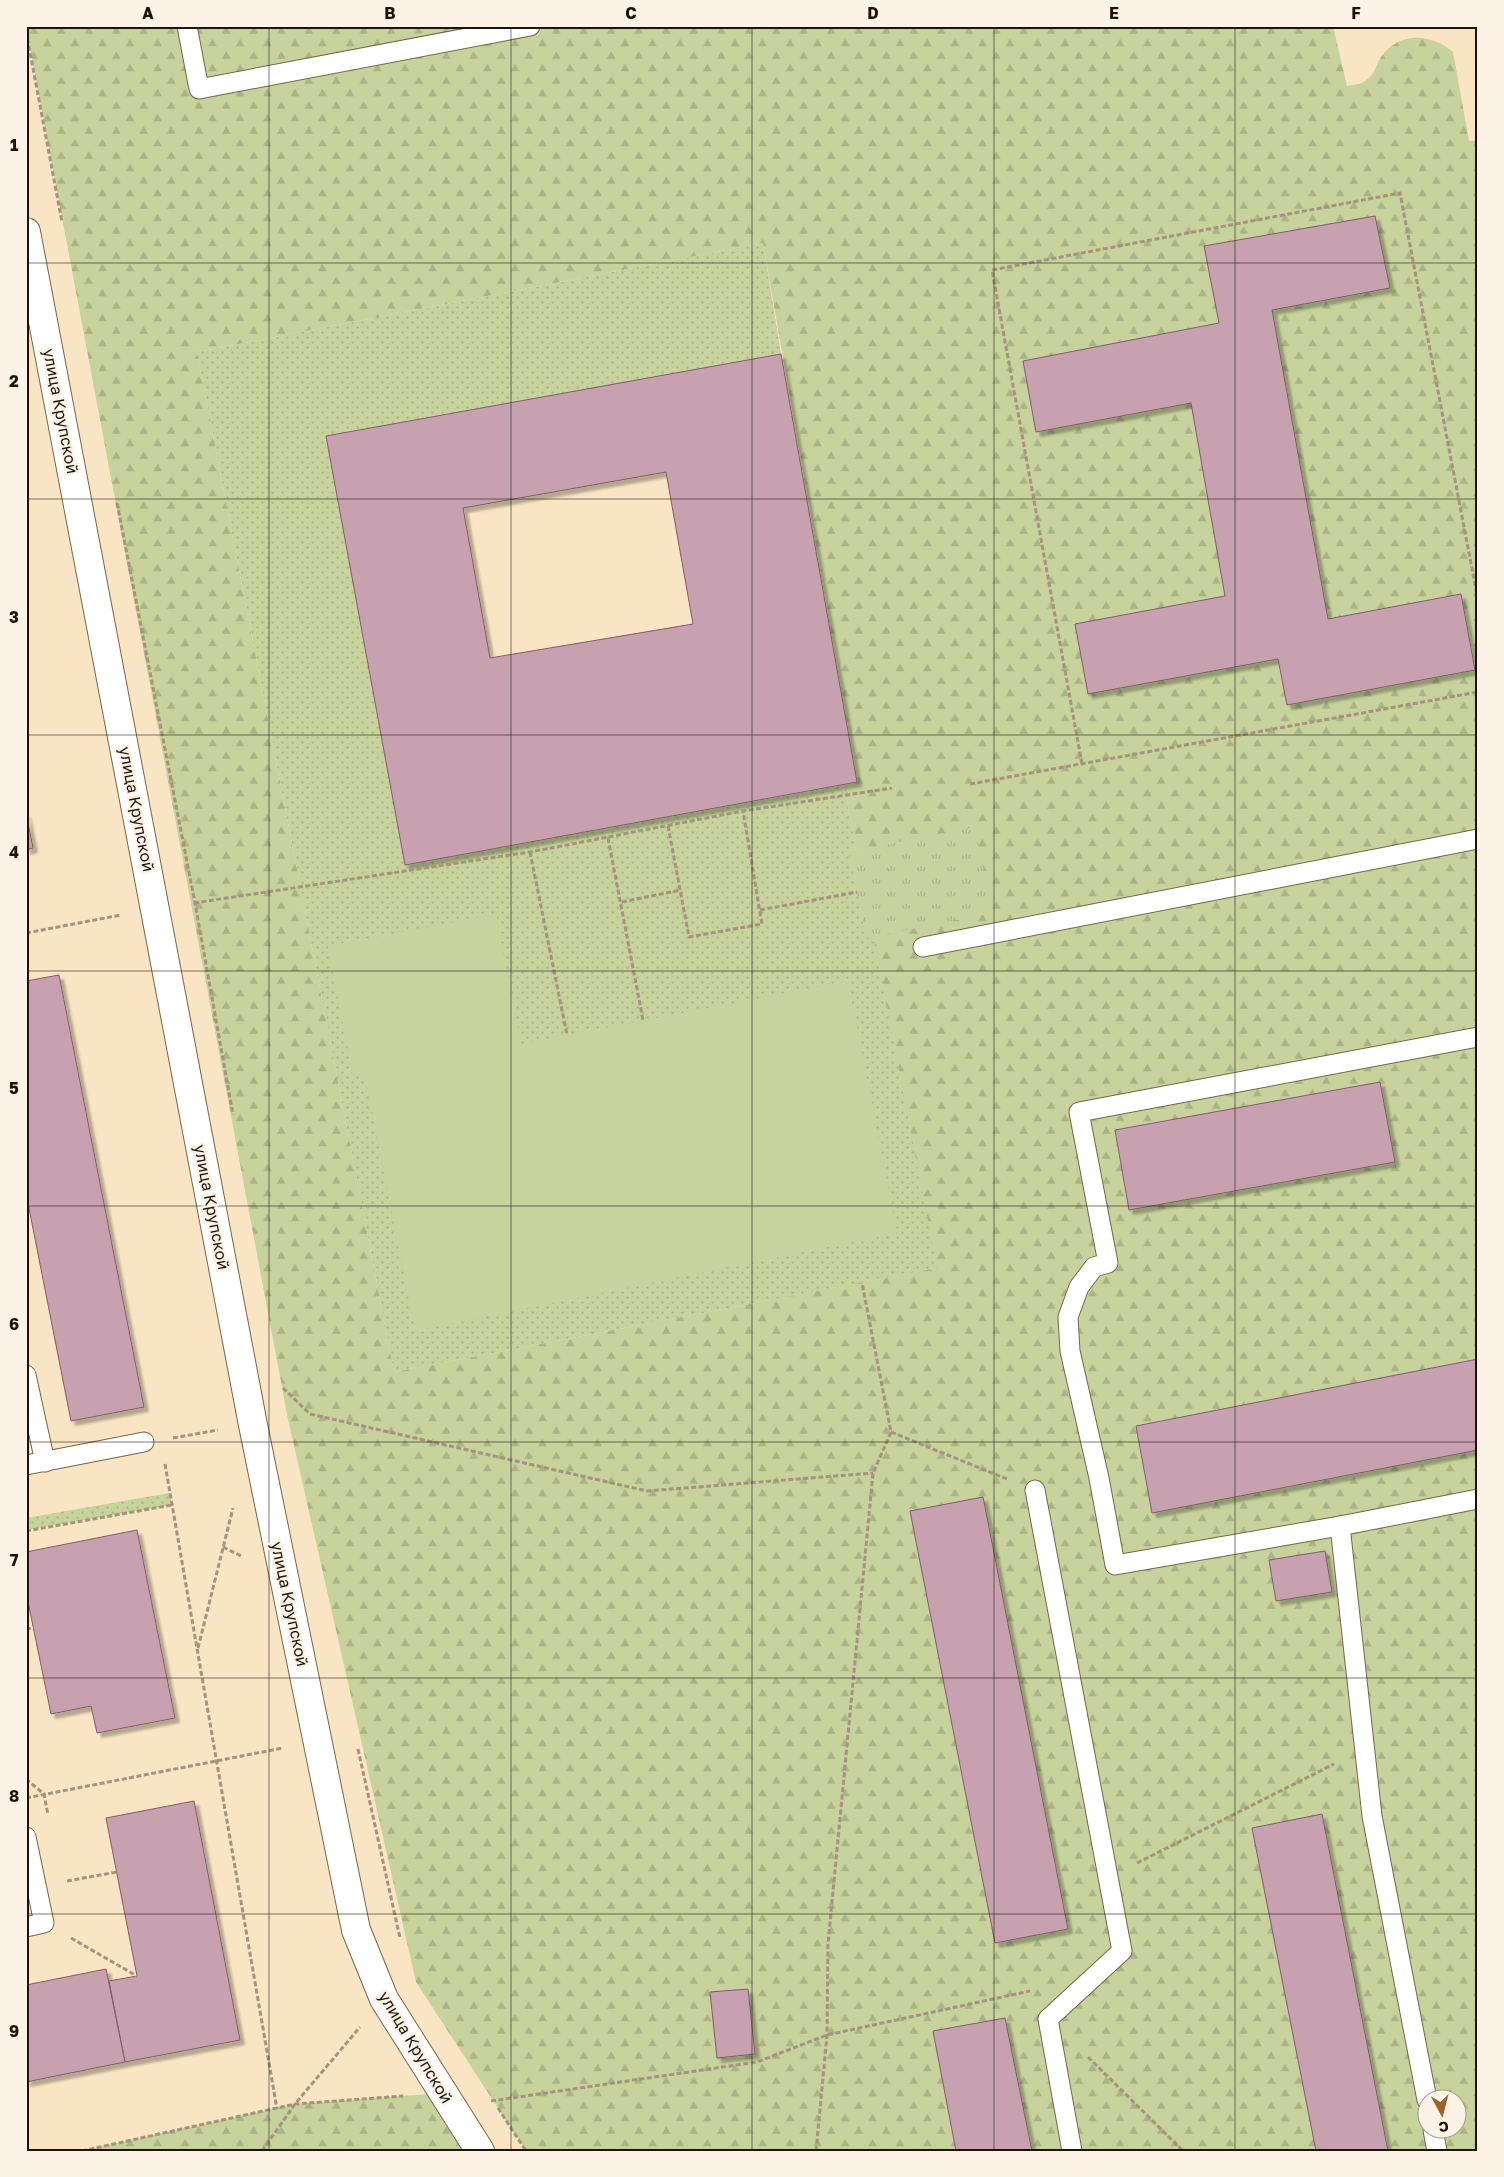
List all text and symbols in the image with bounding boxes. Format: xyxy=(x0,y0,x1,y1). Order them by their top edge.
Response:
text: A xyxy=(142,3,154,23)
text: B xyxy=(384,3,396,23)
text: C xyxy=(625,3,637,23)
text: D xyxy=(867,3,879,23)
text: E xyxy=(1109,3,1119,23)
text: F xyxy=(1351,3,1361,23)
text: 1 xyxy=(10,135,18,155)
street label: улица Крупской xyxy=(39,347,83,475)
text: 2 xyxy=(9,371,19,391)
text: 3 xyxy=(9,607,19,627)
street label: улица Крупской xyxy=(115,745,159,873)
text: 4 xyxy=(9,842,19,862)
text: 5 xyxy=(9,1078,19,1098)
street label: улица Крупской xyxy=(190,1143,234,1271)
text: 6 xyxy=(9,1314,19,1334)
street label: улица Крупской xyxy=(267,1540,313,1668)
text: 7 xyxy=(10,1550,19,1570)
text: 8 xyxy=(9,1786,19,1806)
street label: улица Крупской xyxy=(375,1987,457,2107)
text: 9 xyxy=(9,2021,19,2041)
north arrow xyxy=(1416,2090,1466,2140)
text: С xyxy=(1438,2118,1450,2136)

